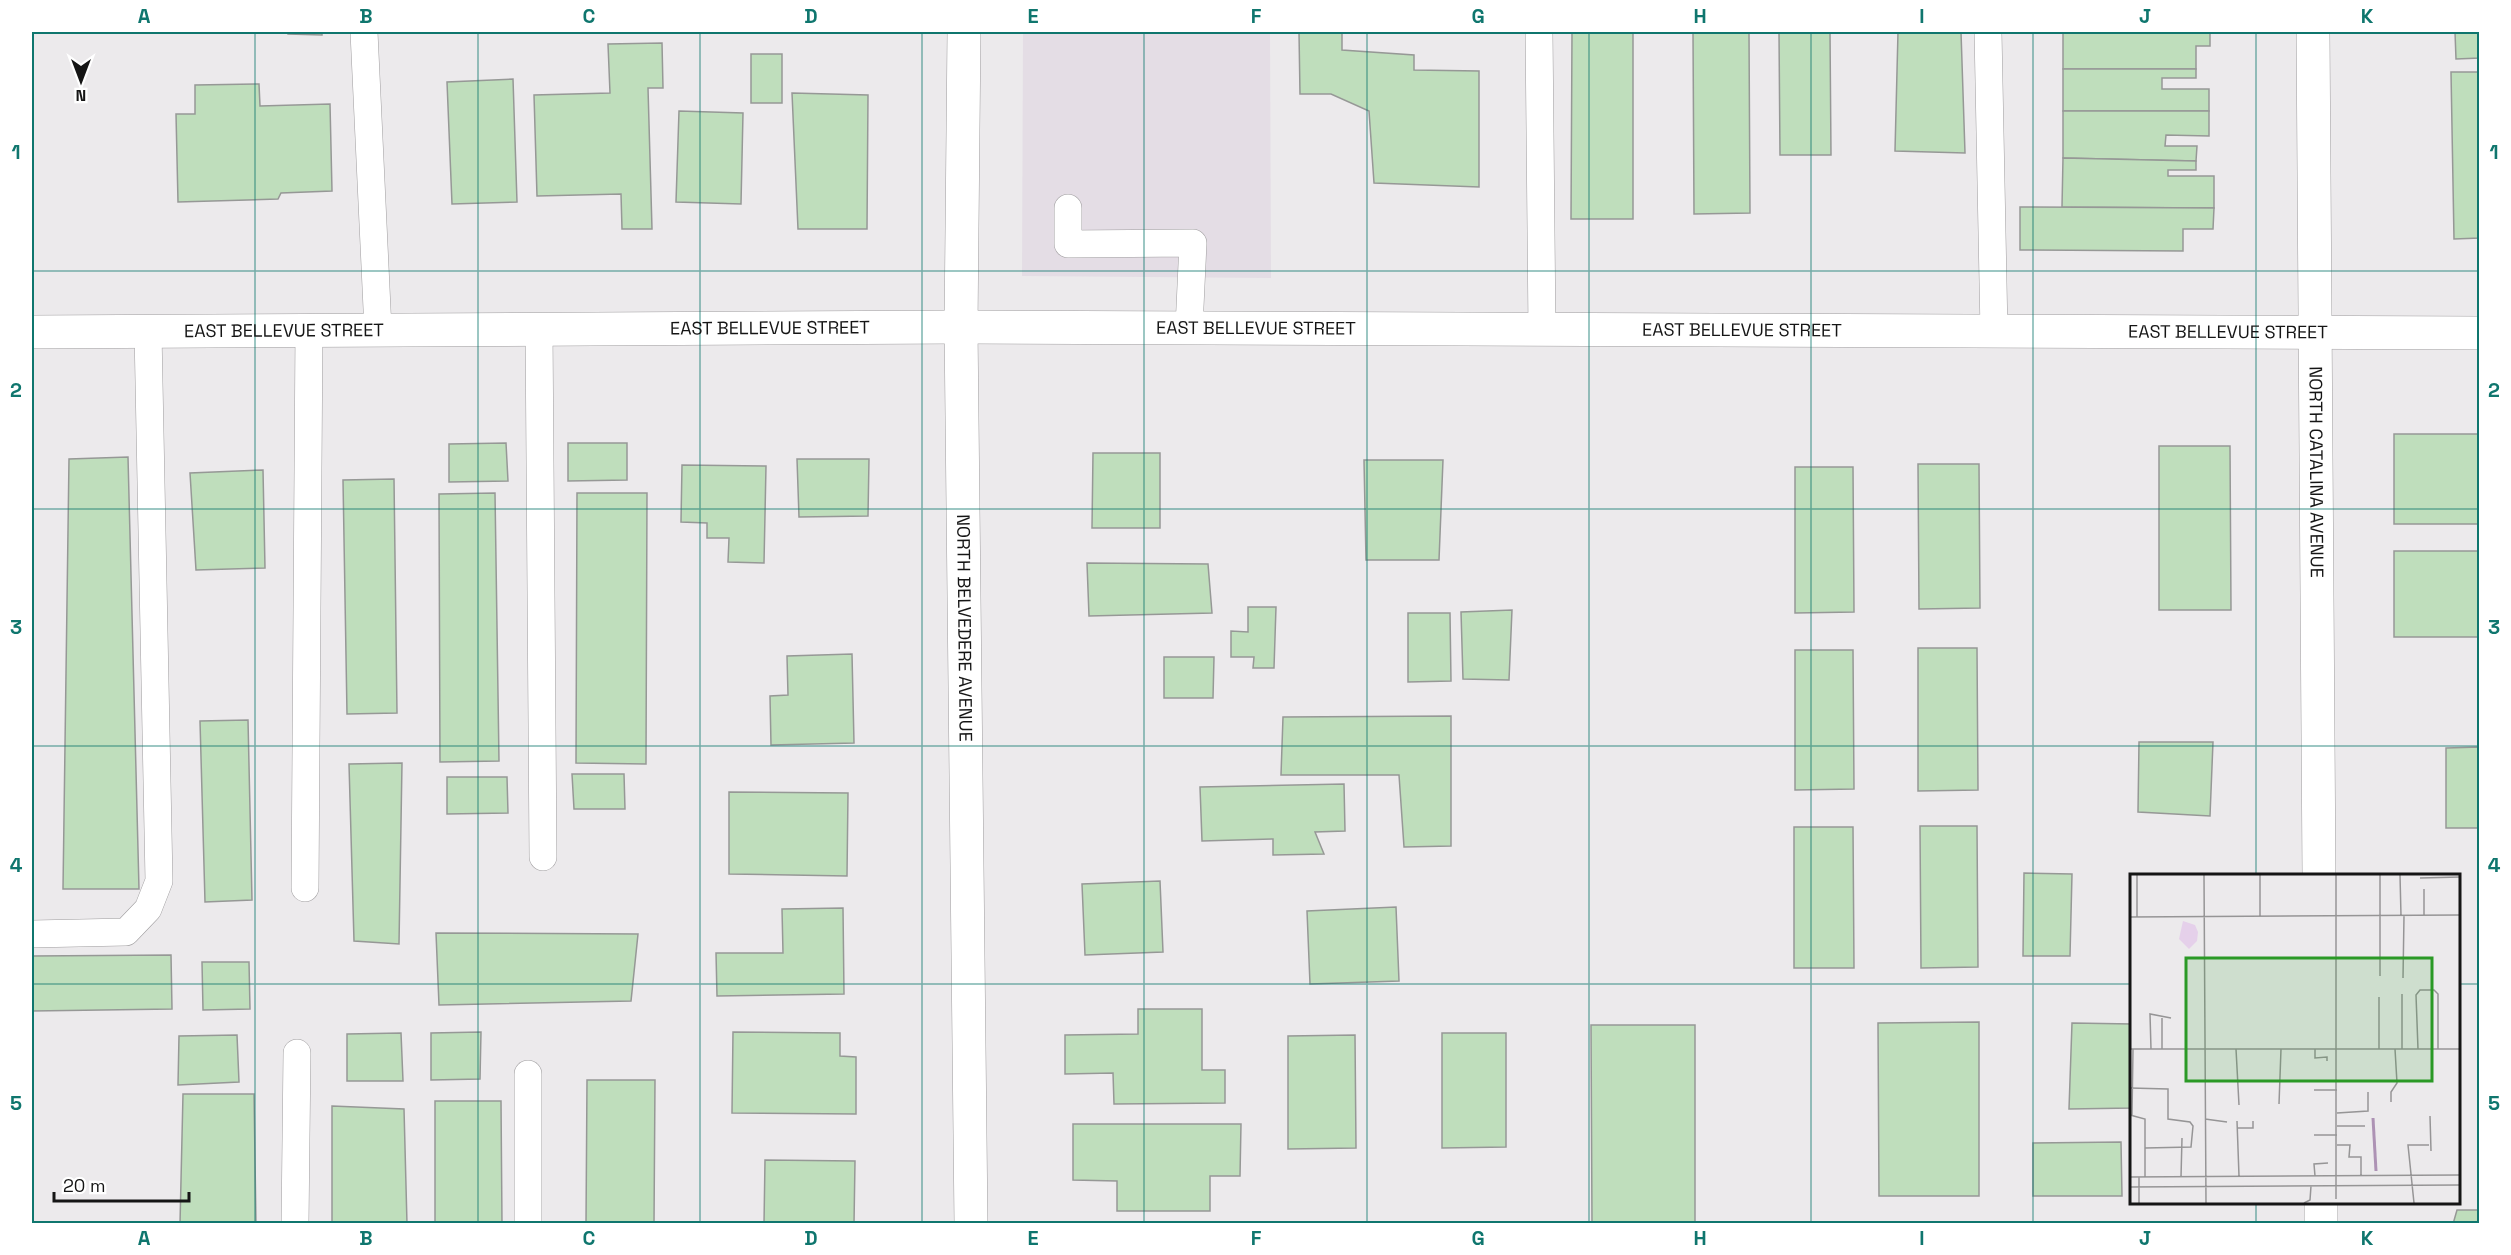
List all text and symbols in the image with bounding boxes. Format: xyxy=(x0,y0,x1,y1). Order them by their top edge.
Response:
text: A xyxy=(138,3,151,29)
text: B xyxy=(359,3,373,29)
text: C xyxy=(583,3,596,29)
text: D xyxy=(804,3,818,29)
text: E xyxy=(1027,3,1039,29)
text: F xyxy=(1251,3,1262,29)
text: G xyxy=(1471,3,1485,29)
text: H xyxy=(1693,3,1707,29)
text: I xyxy=(1919,3,1925,29)
text: J xyxy=(2139,3,2151,29)
text: K xyxy=(2361,3,2374,29)
north arrow xyxy=(51,51,111,111)
text: N xyxy=(76,85,86,106)
text: 1 xyxy=(11,139,21,165)
text: 1 xyxy=(2489,139,2499,165)
street label: EAST BELLEVUE STREET xyxy=(670,315,870,340)
street label: EAST BELLEVUE STREET xyxy=(1156,316,1356,340)
street label: EAST BELLEVUE STREET xyxy=(184,318,384,342)
street label: EAST BELLEVUE STREET xyxy=(1642,318,1842,341)
street label: EAST BELLEVUE STREET xyxy=(2128,320,2328,343)
street label: NORTH CATALINA AVENUE xyxy=(2304,366,2329,578)
text: 2 xyxy=(10,377,22,403)
text: 2 xyxy=(2488,377,2500,403)
street label: NORTH BELVEDERE AVENUE xyxy=(952,514,978,742)
text: 3 xyxy=(10,614,22,640)
text: 3 xyxy=(2488,614,2500,640)
text: 4 xyxy=(10,852,23,878)
text: 4 xyxy=(2488,852,2501,878)
inset map xyxy=(2130,874,2460,1204)
text: 5 xyxy=(10,1090,22,1116)
text: 5 xyxy=(2488,1090,2500,1116)
scale bar xyxy=(54,1165,189,1203)
text: 20 m xyxy=(63,1174,106,1197)
text: A xyxy=(138,1225,151,1251)
text: B xyxy=(359,1225,373,1251)
text: C xyxy=(583,1225,596,1251)
text: D xyxy=(804,1225,818,1251)
text: E xyxy=(1027,1225,1039,1251)
text: F xyxy=(1251,1225,1262,1251)
text: G xyxy=(1471,1225,1485,1251)
text: H xyxy=(1693,1225,1707,1251)
text: I xyxy=(1919,1225,1925,1251)
text: J xyxy=(2139,1225,2151,1251)
text: K xyxy=(2361,1225,2374,1251)

